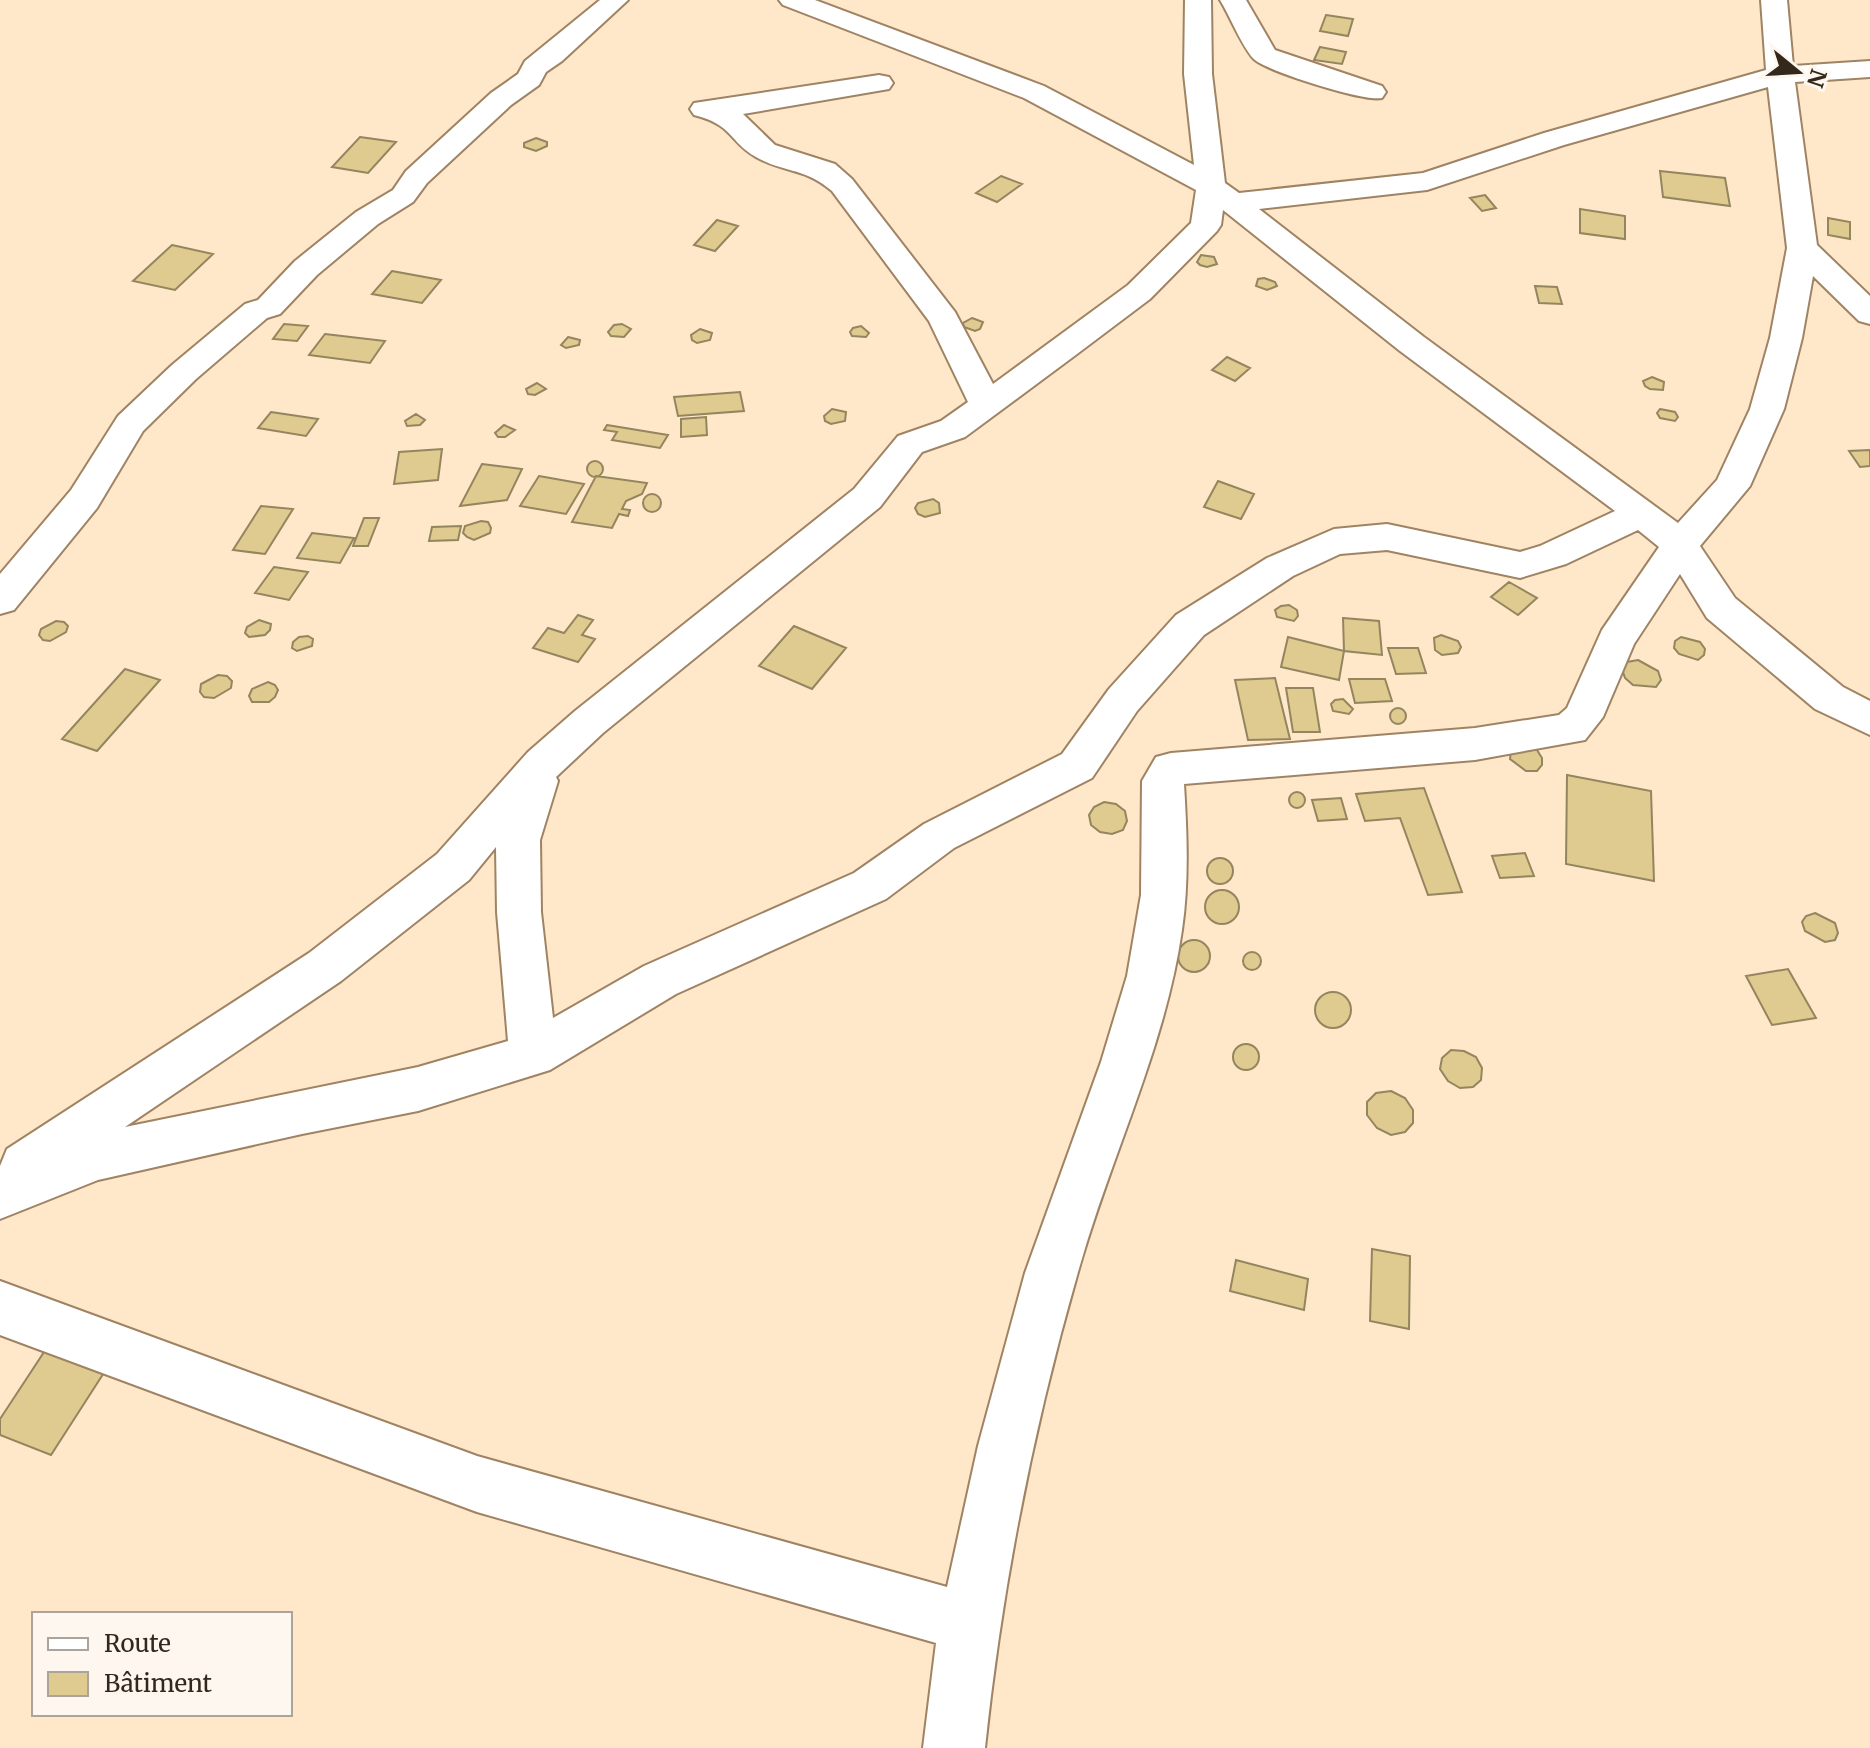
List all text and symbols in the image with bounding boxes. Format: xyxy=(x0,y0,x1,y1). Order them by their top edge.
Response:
north arrow xyxy=(1758,32,1838,112)
text: N xyxy=(1801,66,1833,91)
legend xyxy=(32,1612,292,1716)
text: Route xyxy=(104,1628,171,1659)
text: Bâtiment xyxy=(104,1668,213,1699)

